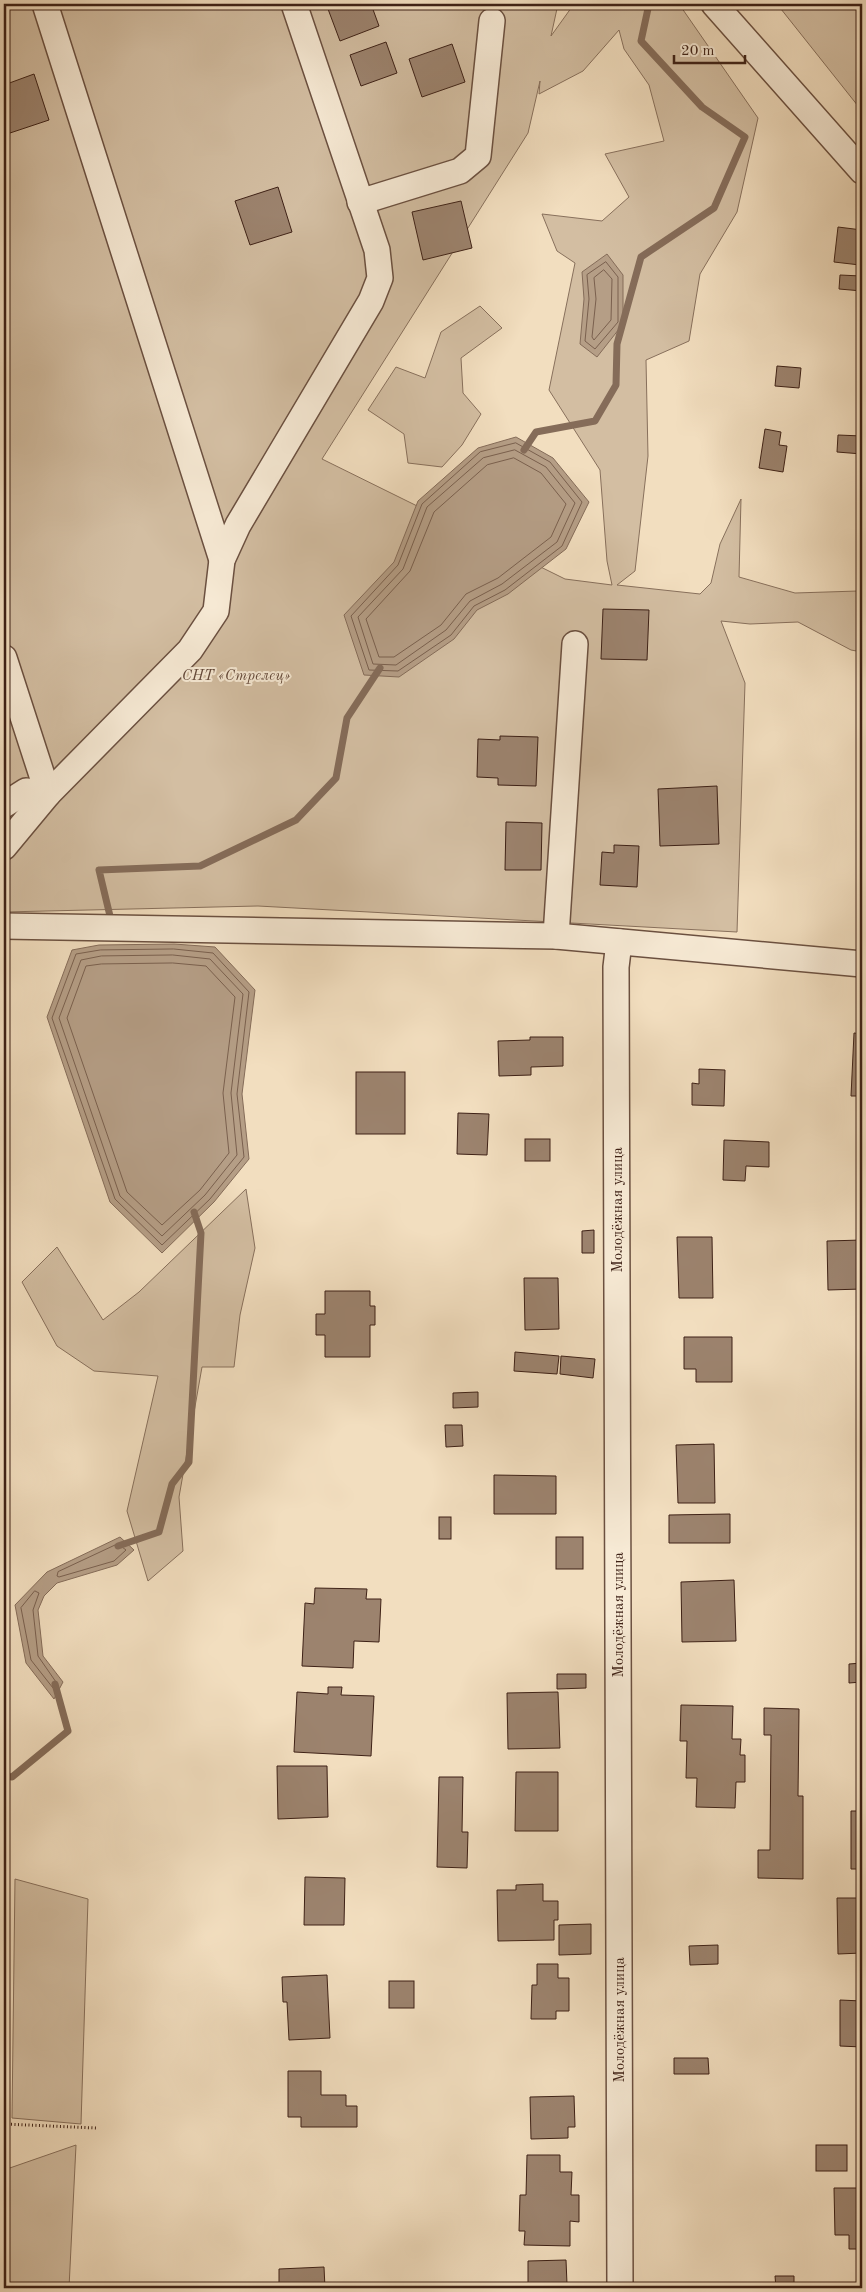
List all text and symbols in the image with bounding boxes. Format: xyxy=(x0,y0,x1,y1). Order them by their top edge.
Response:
scale bar xyxy=(674,32,745,64)
text: 20 m xyxy=(681,44,715,59)
park label: СНТ «Стрелец» xyxy=(182,669,290,684)
street label: Молодёжная улица xyxy=(611,1147,626,1273)
street label: Молодёжная улица xyxy=(612,1552,627,1678)
street label: Молодёжная улица xyxy=(613,1957,628,2083)

